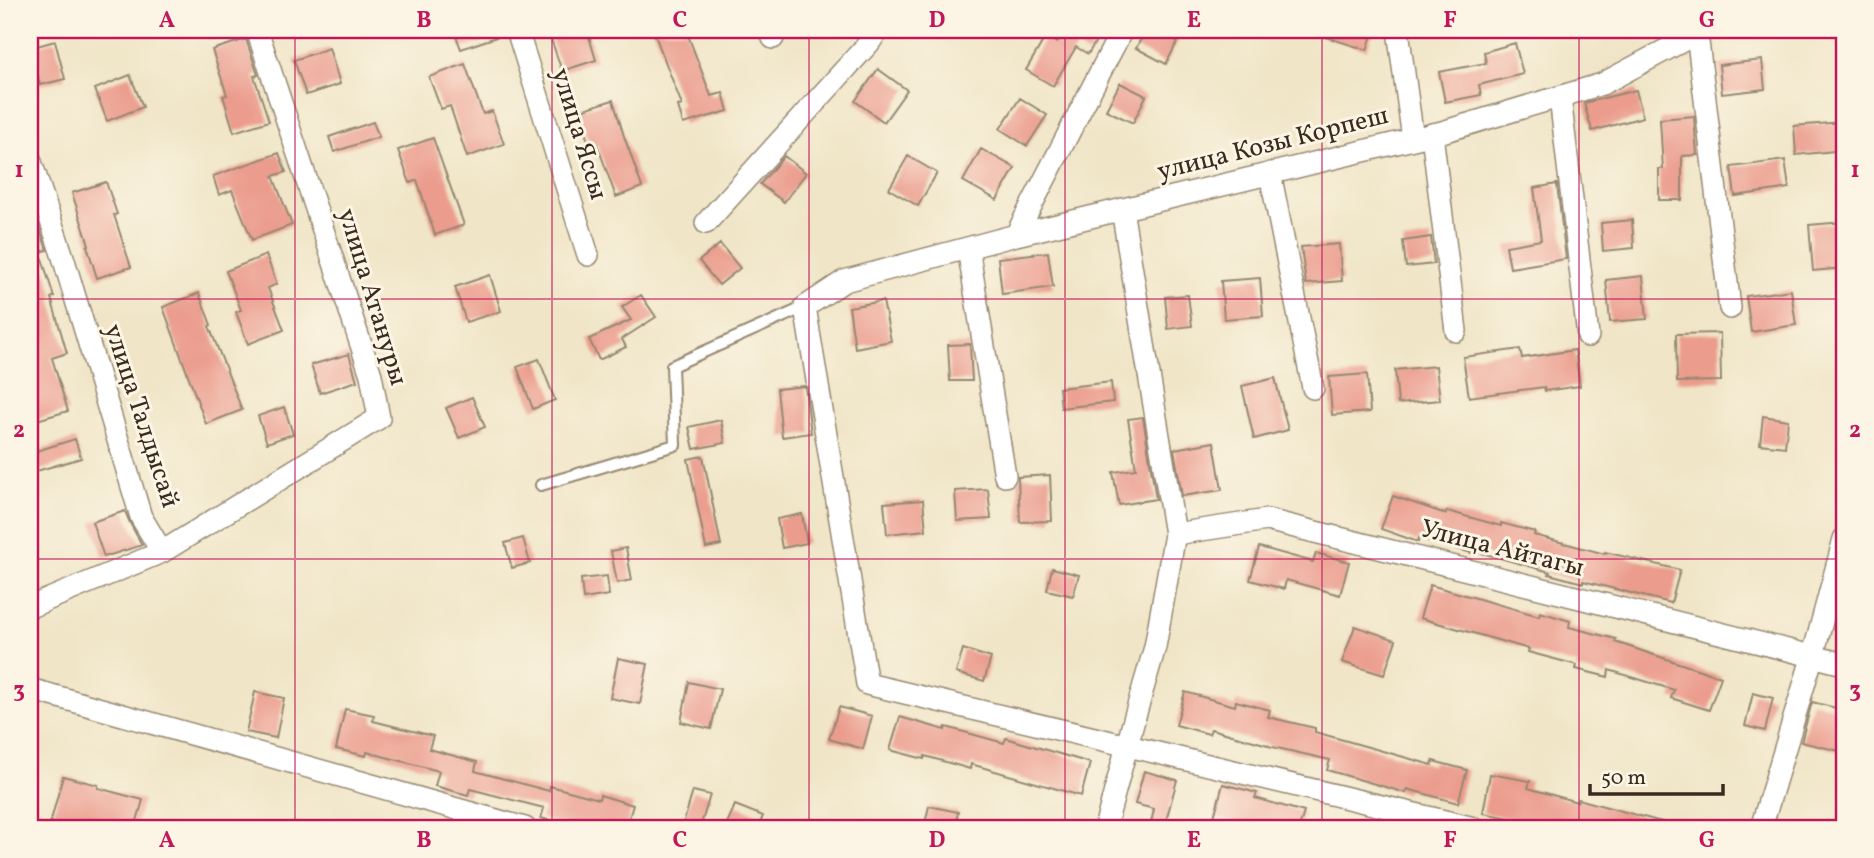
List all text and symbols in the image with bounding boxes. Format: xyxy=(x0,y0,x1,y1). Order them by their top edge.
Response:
text: A xyxy=(159,5,175,37)
text: B xyxy=(416,5,432,37)
text: C xyxy=(673,5,687,37)
text: D xyxy=(929,5,946,37)
text: E xyxy=(1187,5,1201,37)
text: F xyxy=(1443,5,1457,37)
text: G xyxy=(1699,5,1715,37)
street label: улица Яссы xyxy=(542,64,616,204)
street label: улица Козы Корпеш xyxy=(1154,98,1392,190)
text: 1 xyxy=(14,155,24,187)
text: 1 xyxy=(1850,155,1860,187)
street label: улица Атануры xyxy=(328,204,416,390)
street label: улица Талдысай xyxy=(94,320,188,512)
text: 2 xyxy=(13,415,25,447)
text: 2 xyxy=(1849,415,1861,447)
street label: Улица Айтагы xyxy=(1417,511,1587,587)
text: 3 xyxy=(13,675,25,707)
text: 3 xyxy=(1849,675,1861,707)
scale bar xyxy=(1590,753,1724,797)
text: 50 m xyxy=(1601,764,1646,793)
text: A xyxy=(159,825,175,857)
text: B xyxy=(416,825,432,857)
text: C xyxy=(673,825,687,857)
text: D xyxy=(929,825,946,857)
text: E xyxy=(1187,825,1201,857)
text: F xyxy=(1443,825,1457,857)
text: G xyxy=(1699,825,1715,857)

